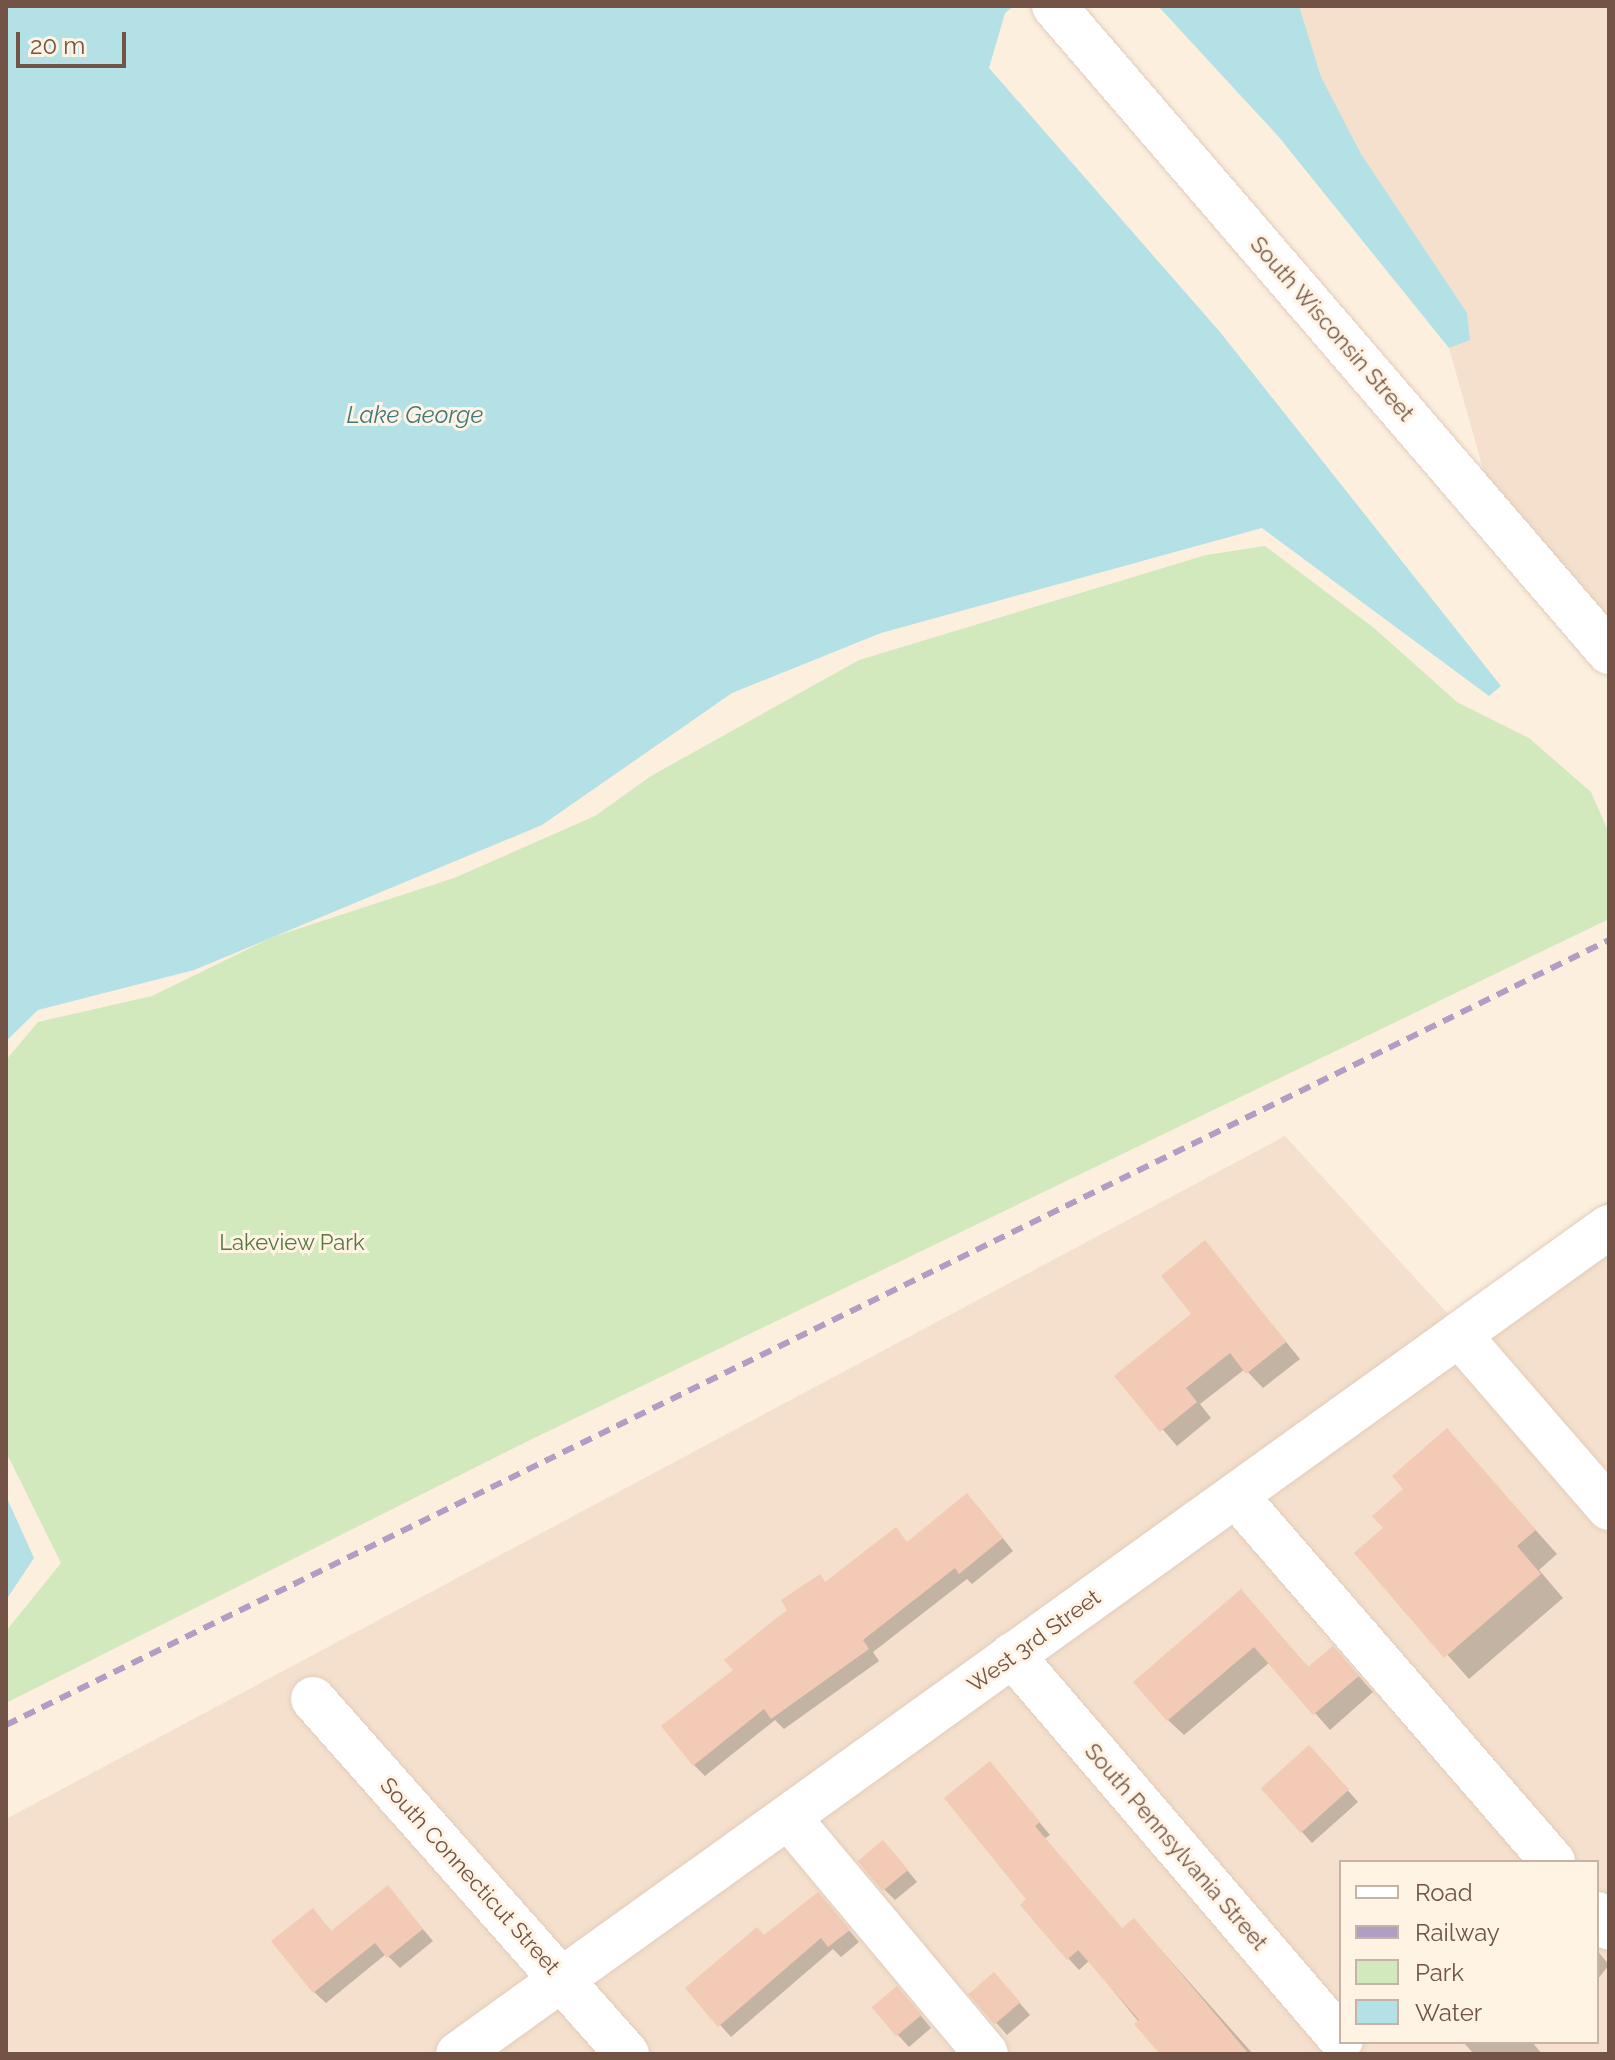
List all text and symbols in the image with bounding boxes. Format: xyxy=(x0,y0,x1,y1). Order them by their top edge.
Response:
scale bar xyxy=(20,16,130,66)
text: 20 m xyxy=(30,31,85,60)
street label: South Wisconsin Street xyxy=(1244,231,1420,427)
water label: Lake George xyxy=(347,401,483,429)
park label: Lakeview Park xyxy=(219,1230,365,1256)
street label: West 3rd Street xyxy=(963,1584,1105,1698)
street label: South Pennsylvania Street xyxy=(1079,1738,1273,1956)
street label: South Connecticut Street xyxy=(375,1772,565,1980)
legend xyxy=(1339,1860,1599,2044)
text: Road xyxy=(1415,1878,1473,1907)
text: Railway xyxy=(1415,1918,1500,1947)
text: Park xyxy=(1415,1958,1464,1987)
text: Water xyxy=(1415,1998,1482,2027)

